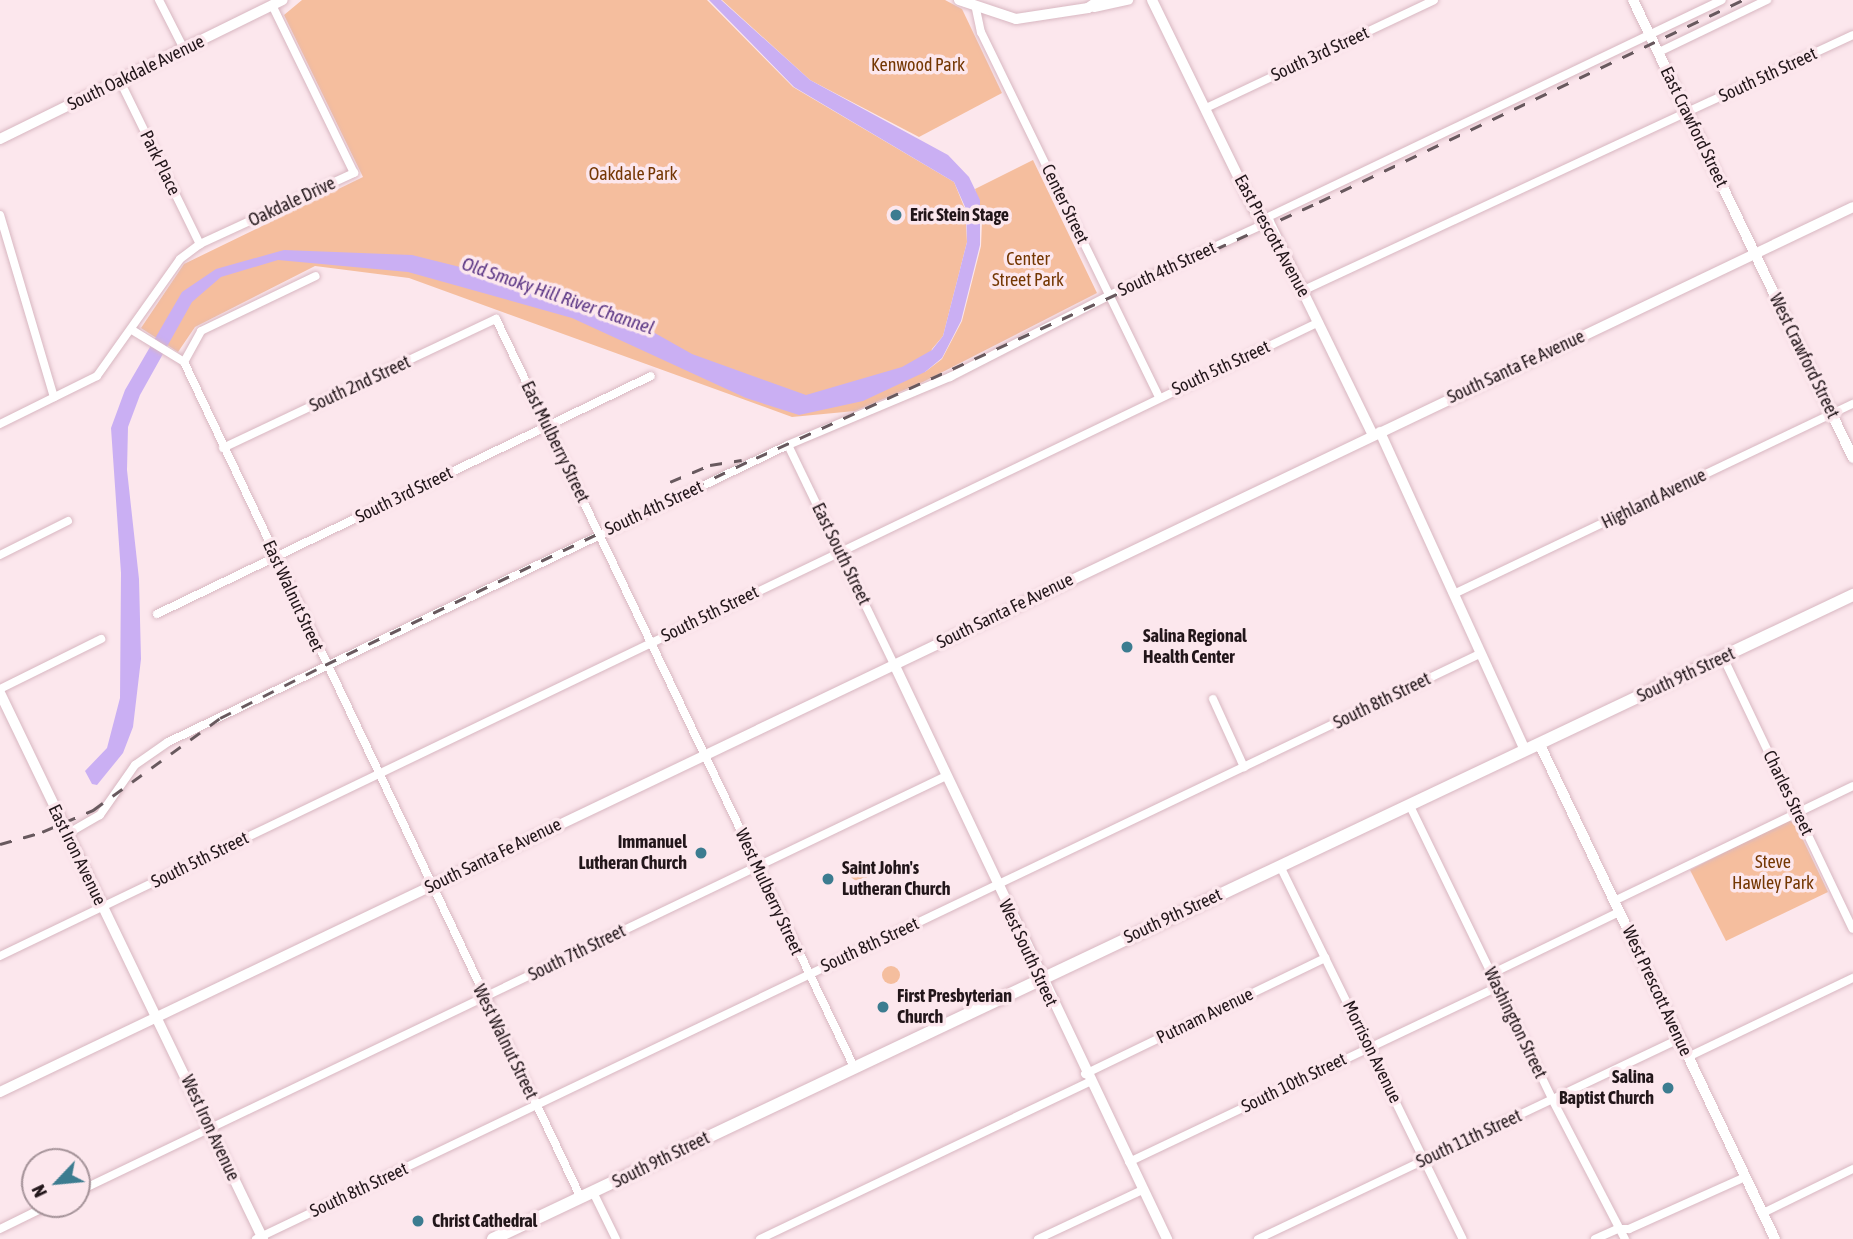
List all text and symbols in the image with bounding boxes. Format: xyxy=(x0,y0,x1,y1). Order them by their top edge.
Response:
street label: South 3rd Street xyxy=(1268,22,1372,86)
street label: South Oakdale Avenue xyxy=(64,31,208,115)
street label: South 5th Street xyxy=(1716,43,1820,107)
park label: Kenwood Park xyxy=(871,54,965,76)
street label: East Crawford Street xyxy=(1655,63,1733,191)
street label: Park Place xyxy=(135,127,185,199)
street label: Center Street xyxy=(1037,161,1093,247)
park label: Oakdale Park xyxy=(589,163,677,185)
street label: East Prescott Avenue xyxy=(1229,171,1315,301)
street label: Oakdale Drive xyxy=(245,172,339,232)
place label: Eric Stein Stage xyxy=(910,204,1009,226)
marker: Eric Stein Stage xyxy=(888,207,904,223)
street label: South 4th Street xyxy=(1115,237,1219,301)
park label: Center Street Park xyxy=(992,249,1064,292)
water label: Old Smoky Hill River Channel xyxy=(459,252,657,340)
street label: West Crawford Street xyxy=(1764,290,1844,422)
street label: South Santa Fe Avenue xyxy=(1444,326,1588,408)
street label: South 5th Street xyxy=(1169,336,1273,400)
street label: South 2nd Street xyxy=(306,351,414,417)
street label: East Mulberry Street xyxy=(516,378,594,506)
street label: South 3rd Street xyxy=(352,462,456,528)
street label: Highland Avenue xyxy=(1598,464,1710,534)
street label: South 4th Street xyxy=(602,476,706,540)
street label: East South Street xyxy=(807,500,875,608)
street label: East Walnut Street xyxy=(258,537,328,655)
street label: South Santa Fe Avenue xyxy=(933,569,1077,653)
street label: South 5th Street xyxy=(658,581,762,647)
place label: Salina Regional Health Center xyxy=(1143,626,1247,668)
marker: Salina Regional Health Center xyxy=(1117,637,1137,657)
street label: South 9th Street xyxy=(1634,643,1738,707)
street label: South 8th Street xyxy=(1330,668,1434,734)
street label: Charles Street xyxy=(1758,747,1818,839)
street label: East Iron Avenue xyxy=(43,801,111,909)
street label: South Santa Fe Avenue xyxy=(421,814,565,898)
street label: West Mulberry Street xyxy=(730,825,808,959)
street label: South 5th Street xyxy=(148,827,252,893)
place label: Immanuel Lutheran Church xyxy=(579,832,687,874)
marker: Immanuel Lutheran Church xyxy=(693,845,709,861)
park label: Steve Hawley Park xyxy=(1732,852,1814,894)
place label: Saint John's Lutheran Church xyxy=(842,858,950,900)
marker: Saint John's Lutheran Church xyxy=(820,871,836,887)
street label: South 9th Street xyxy=(1121,884,1225,948)
street label: West South Street xyxy=(994,896,1062,1010)
street label: South 8th Street xyxy=(818,913,922,977)
street label: South 7th Street xyxy=(525,920,629,986)
street label: West Prescott Avenue xyxy=(1617,922,1697,1060)
street label: Washington Street xyxy=(1479,964,1551,1082)
street label: West Walnut Street xyxy=(468,981,542,1103)
street label: Putnam Avenue xyxy=(1153,983,1257,1049)
place label: First Presbyterian Church xyxy=(897,986,1012,1028)
street label: Morrison Avenue xyxy=(1338,997,1406,1107)
marker: First Presbyterian Church xyxy=(875,999,891,1015)
street label: South 10th Street xyxy=(1238,1048,1350,1118)
place label: Salina Baptist Church xyxy=(1559,1067,1654,1110)
street label: West Iron Avenue xyxy=(176,1072,244,1184)
marker: Salina Baptist Church xyxy=(1660,1080,1676,1096)
street label: South 11th Street xyxy=(1413,1105,1525,1173)
street label: South 9th Street xyxy=(609,1127,713,1193)
north arrow xyxy=(21,1148,91,1218)
street label: South 8th Street xyxy=(307,1158,411,1222)
text: N xyxy=(27,1181,51,1201)
place label: Christ Cathedral xyxy=(432,1210,537,1232)
marker: Christ Cathedral xyxy=(410,1213,426,1229)

